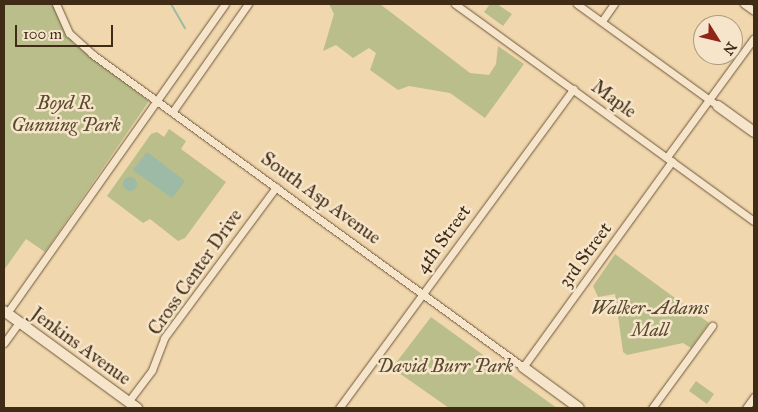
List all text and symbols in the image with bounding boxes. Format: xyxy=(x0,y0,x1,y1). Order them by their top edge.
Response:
scale bar xyxy=(18,15,115,47)
north arrow xyxy=(693,15,743,65)
text: 100 m xyxy=(23,25,62,43)
text: N xyxy=(719,39,740,58)
street label: Maple xyxy=(587,75,641,123)
park label: Boyd R. Gunning Park xyxy=(11,92,121,136)
street label: South Asp Avenue xyxy=(257,147,385,249)
street label: 4th Street xyxy=(411,200,475,278)
street label: Cross Center Drive xyxy=(143,205,247,339)
street label: 3rd Street xyxy=(554,218,616,292)
park label: Walker-Adams Mall xyxy=(591,297,709,341)
street label: Jenkins Avenue xyxy=(27,302,135,390)
park label: David Burr Park xyxy=(377,355,513,377)

